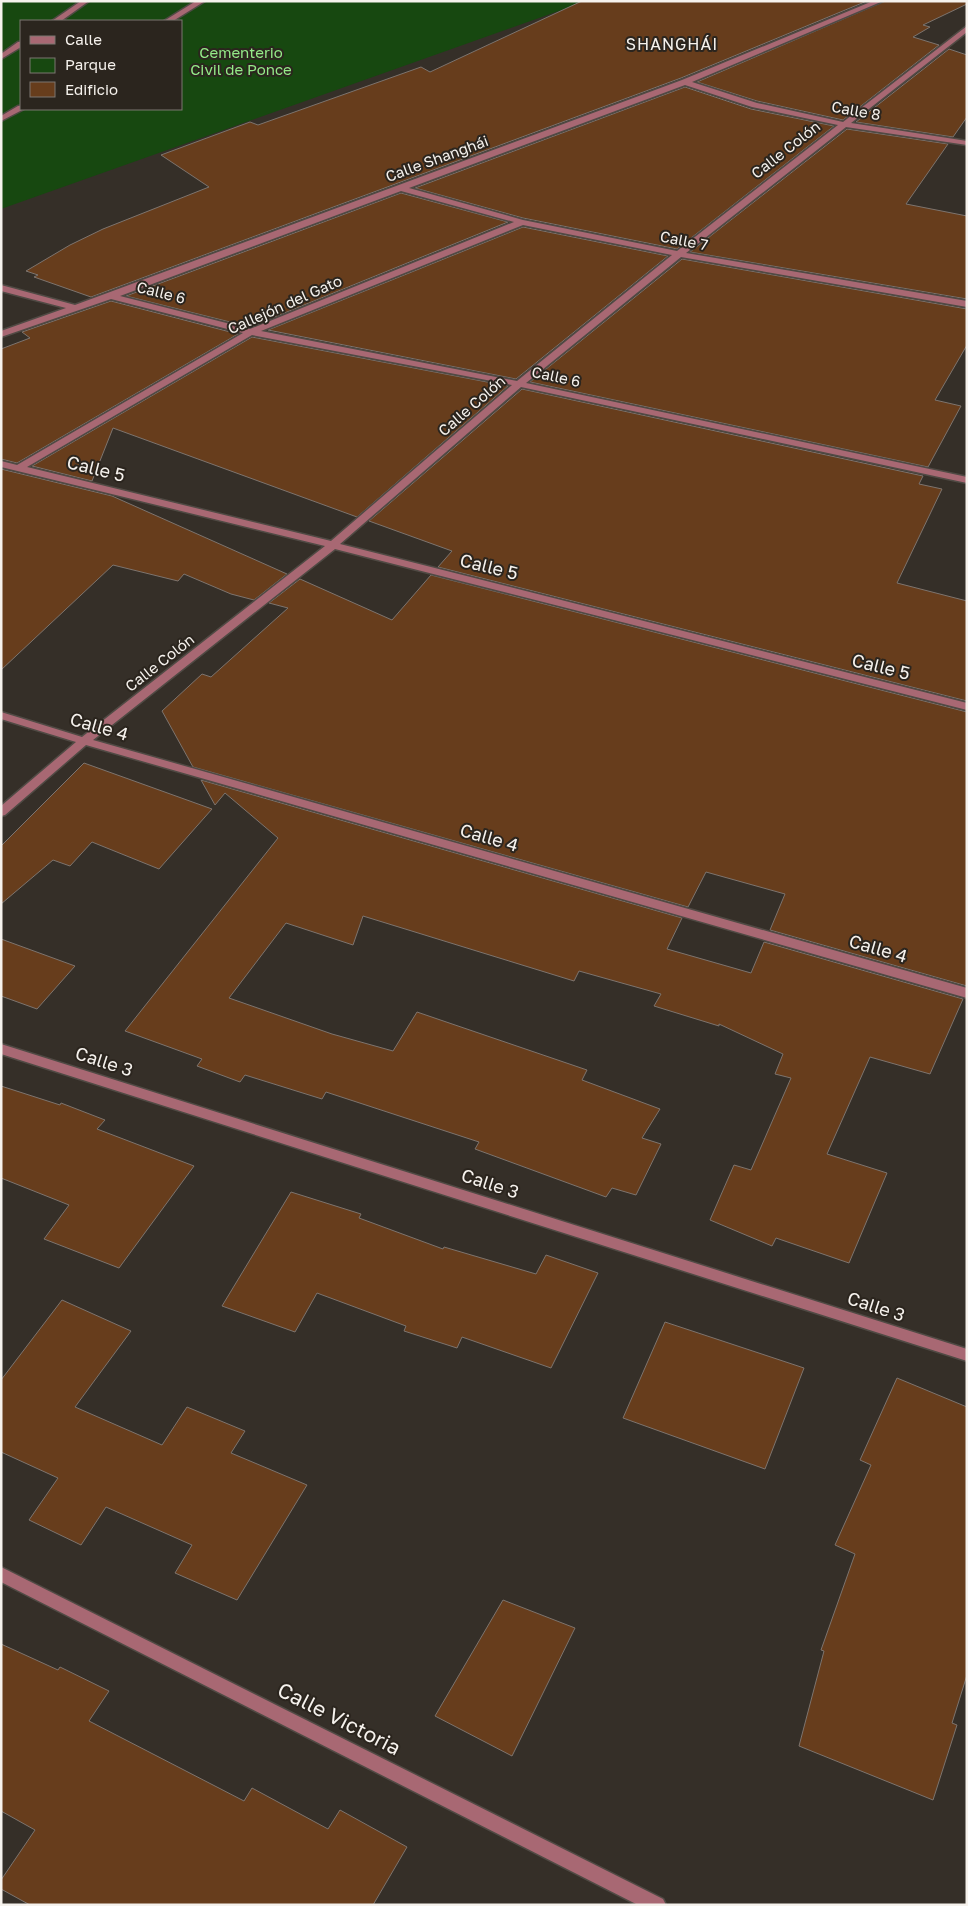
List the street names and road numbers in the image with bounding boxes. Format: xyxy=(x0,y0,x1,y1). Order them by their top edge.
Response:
street label: Calle 8 xyxy=(830,97,882,123)
street label: Calle Colón xyxy=(747,117,823,182)
street label: Calle Shanghái xyxy=(383,131,491,185)
street label: Calle 7 xyxy=(659,227,710,253)
street label: Callejón del Gato xyxy=(225,271,345,337)
street label: Calle 6 xyxy=(135,277,188,307)
street label: Calle 6 xyxy=(530,362,582,390)
street label: Calle Colón xyxy=(434,371,508,439)
street label: Calle 5 xyxy=(65,450,128,486)
street label: Calle 5 xyxy=(458,548,521,584)
street label: Calle Colón xyxy=(121,630,197,695)
street label: Calle 5 xyxy=(850,648,913,684)
street label: Calle 4 xyxy=(68,707,131,745)
street label: Calle 4 xyxy=(458,818,521,856)
street label: Calle 4 xyxy=(847,929,910,967)
street label: Calle 3 xyxy=(73,1041,136,1081)
street label: Calle 3 xyxy=(459,1163,522,1203)
street label: Calle 3 xyxy=(845,1286,908,1326)
street label: Calle Victoria xyxy=(274,1676,405,1760)

